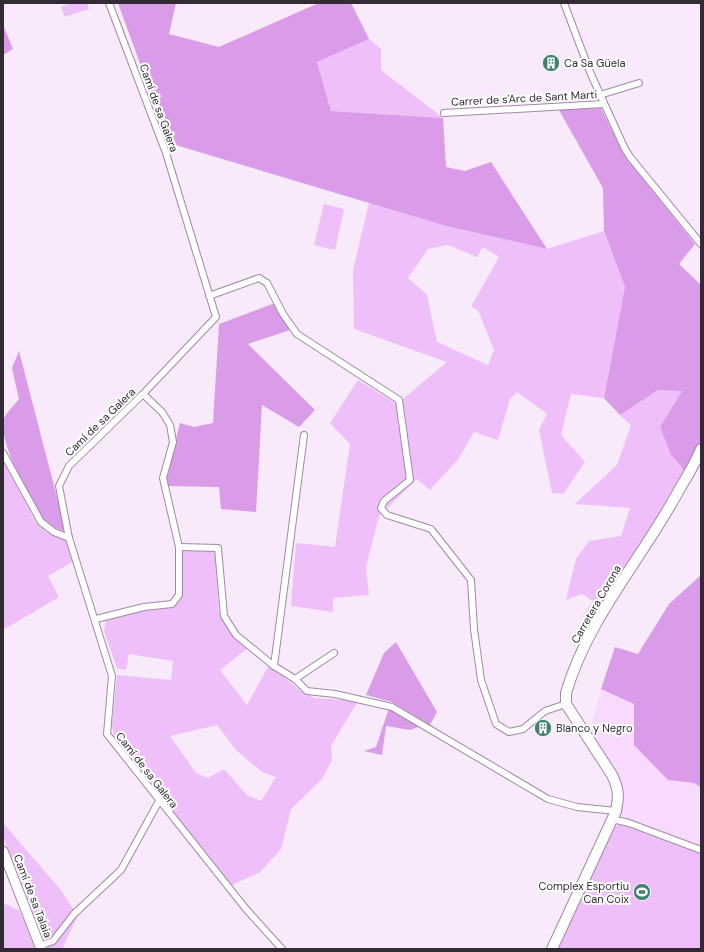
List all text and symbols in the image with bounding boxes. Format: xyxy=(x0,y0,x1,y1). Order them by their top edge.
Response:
building icon: Ca Sa Güela xyxy=(541,53,561,73)
place label: Ca Sa Güela xyxy=(564,56,625,70)
street label: Camí de sa Galera xyxy=(137,62,181,154)
street label: Carrer de s'Arc de Sant Marti xyxy=(451,87,597,109)
street label: Camí de sa Galera xyxy=(62,385,138,459)
street label: Carretera Corona xyxy=(568,562,624,646)
building icon: Blanco y Negro xyxy=(533,718,553,738)
place label: Blanco y Negro xyxy=(556,721,633,735)
street label: Camí de sa Galera xyxy=(113,729,181,811)
street label: Camí de sa Talaia xyxy=(11,852,55,940)
place label: Complex Esportiu Can Coix xyxy=(539,879,630,906)
sports icon: Complex Esportiu Can Coix xyxy=(632,882,652,902)

